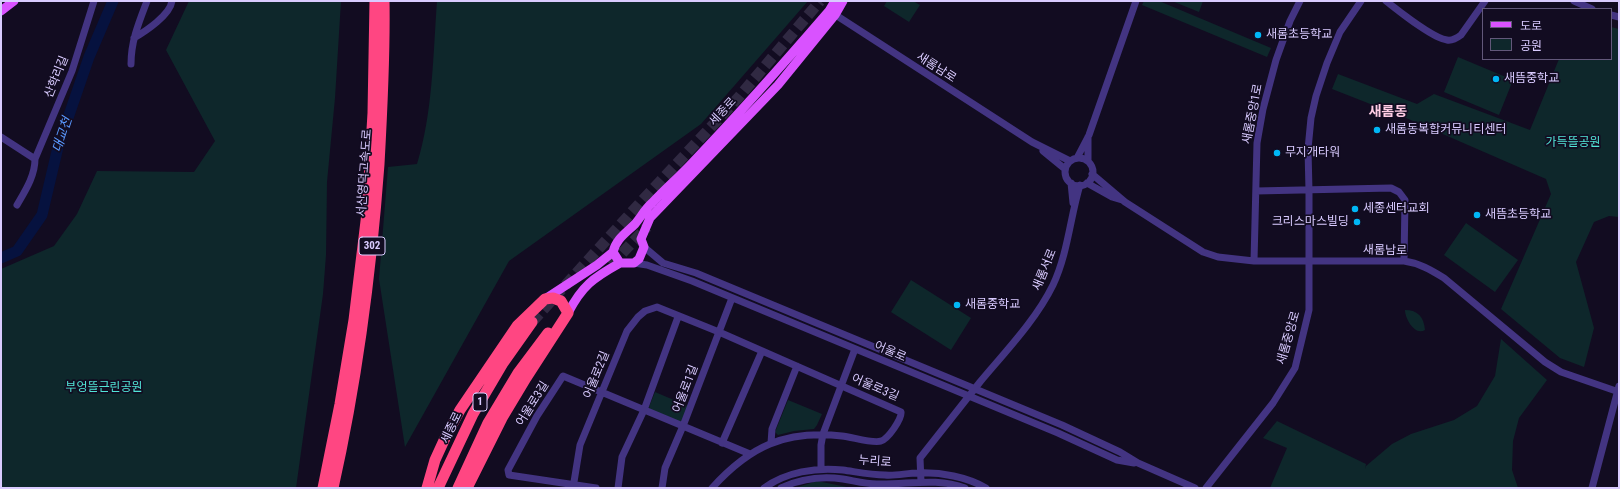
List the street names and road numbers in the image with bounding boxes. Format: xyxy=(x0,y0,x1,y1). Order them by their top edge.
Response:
street label: 새롬남로 xyxy=(914,50,958,86)
street label: 산학리길 xyxy=(42,54,72,100)
street label: 새롬중앙1로 xyxy=(1240,83,1266,145)
street label: 세종로 xyxy=(706,95,740,129)
street label: 서산영덕고속도로 xyxy=(355,128,375,218)
road number: 302 xyxy=(359,237,385,255)
street label: 새롬남로 xyxy=(1363,243,1407,259)
street label: 새롬서로 xyxy=(1030,247,1060,293)
street label: 새롬중앙로 xyxy=(1274,309,1304,367)
street label: 어울로 xyxy=(872,339,908,365)
street label: 어울로2길 xyxy=(581,349,613,401)
street label: 어울로1길 xyxy=(670,363,702,415)
street label: 어울로3길 xyxy=(849,372,901,404)
street label: 어울로3길 xyxy=(514,379,552,429)
road number: 1 xyxy=(473,393,487,411)
street label: 세종로 xyxy=(438,410,466,446)
street label: 누리로 xyxy=(858,454,892,470)

